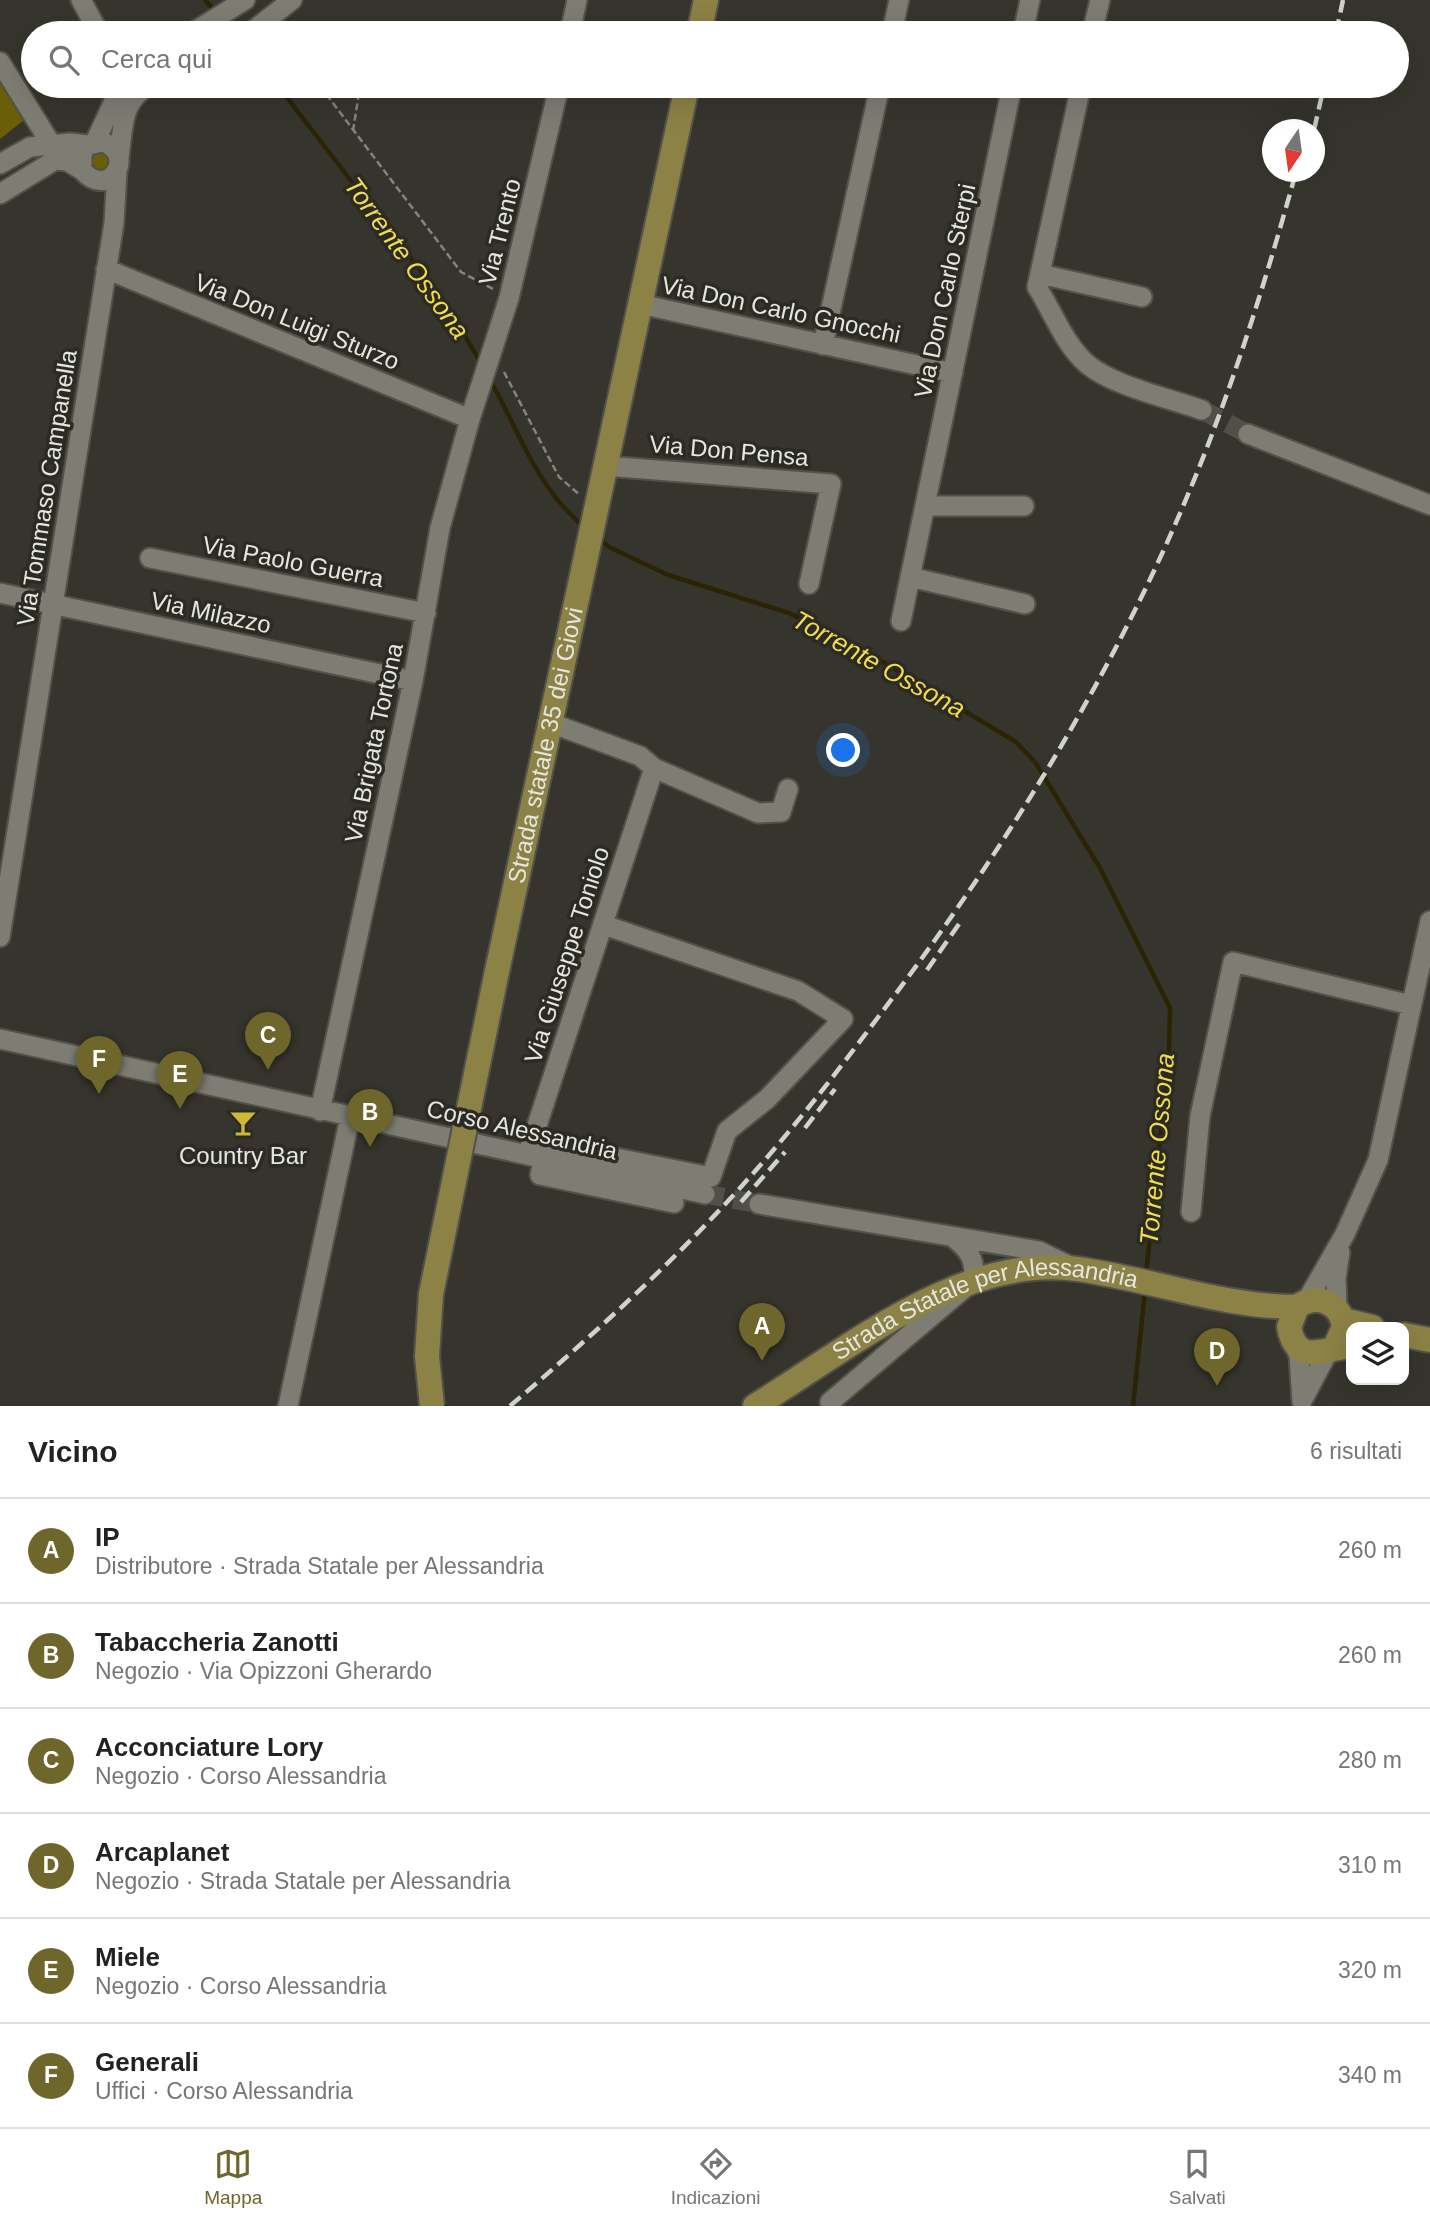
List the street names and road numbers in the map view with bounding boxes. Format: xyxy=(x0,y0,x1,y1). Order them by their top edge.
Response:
street label: Via Trento xyxy=(473,176,526,288)
street label: Via Don Carlo Sterpi xyxy=(909,181,980,400)
street label: Via Don Luigi Sturzo xyxy=(191,268,403,375)
street label: Via Don Carlo Gnocchi xyxy=(659,271,903,348)
street label: Via Tommaso Campanella xyxy=(11,347,82,628)
street label: Via Don Pensa xyxy=(648,430,810,471)
street label: Via Paolo Guerra xyxy=(200,531,386,592)
street label: Via Milazzo xyxy=(148,587,274,638)
street label: Strada statale 35 dei Giovi xyxy=(502,605,588,886)
street label: Via Brigata Tortona xyxy=(339,640,408,845)
street label: Via Giuseppe Toniolo xyxy=(519,843,614,1066)
street label: Corso Alessandria xyxy=(424,1094,621,1165)
street label: Strada Statale per Alessandria xyxy=(827,1253,1141,1365)

